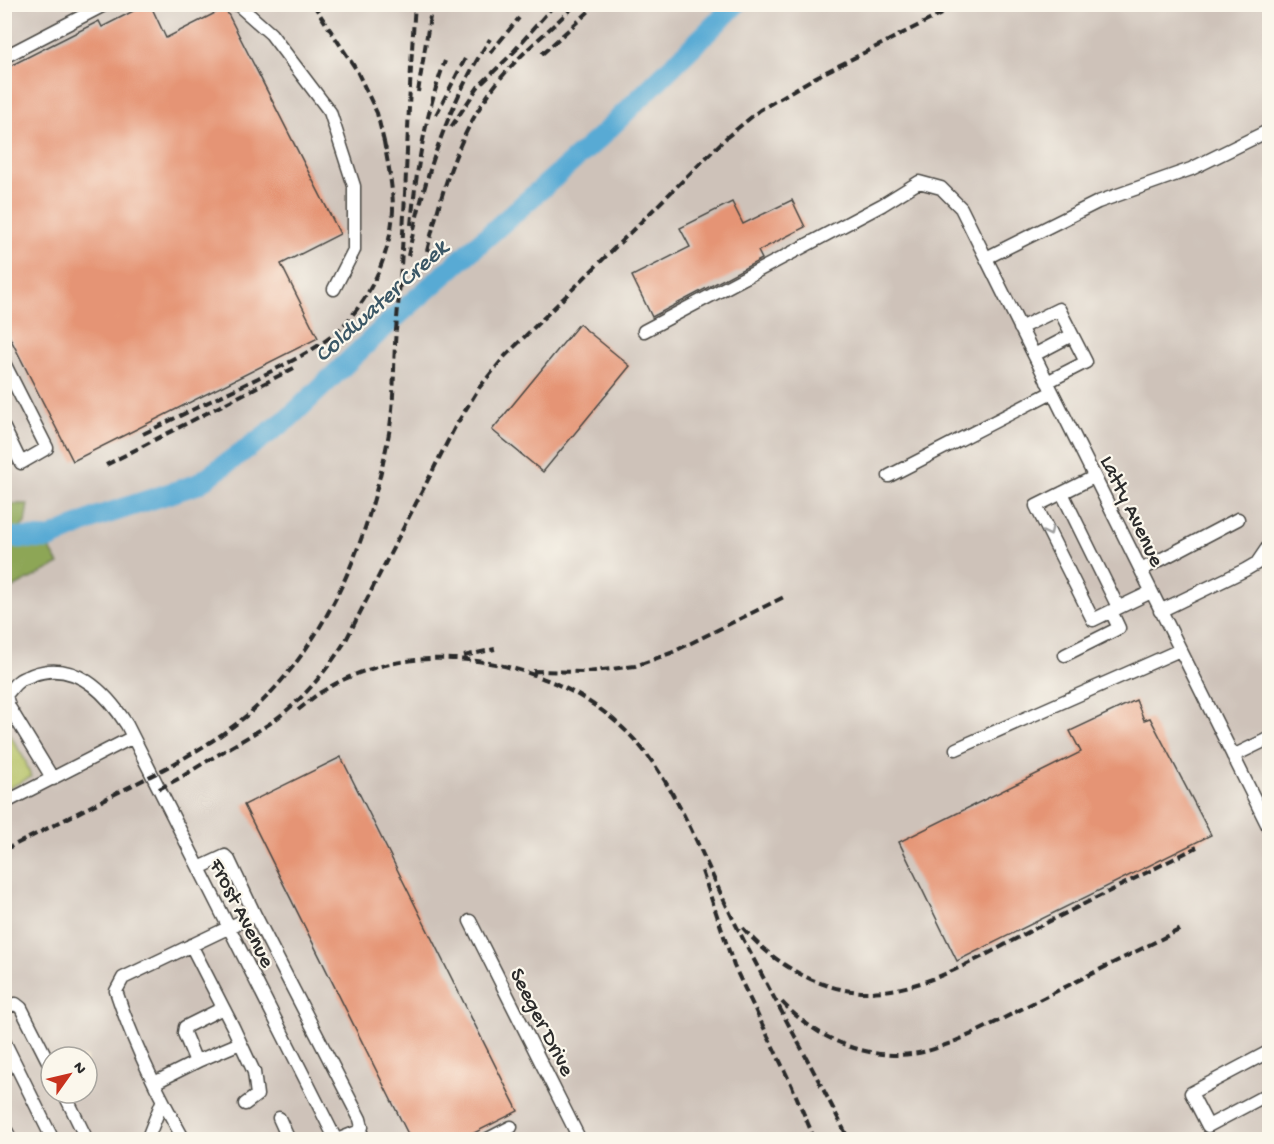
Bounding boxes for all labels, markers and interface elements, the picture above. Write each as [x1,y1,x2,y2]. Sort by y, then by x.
water label: Coldwater Creek [309,233,457,370]
street label: Latty Avenue [1092,452,1169,572]
one-way arrow [1042,526,1054,537]
street label: Frost Avenue [201,854,279,973]
street label: Seeger Drive [502,964,579,1082]
north arrow [39,1045,99,1105]
text: N [68,1059,90,1079]

